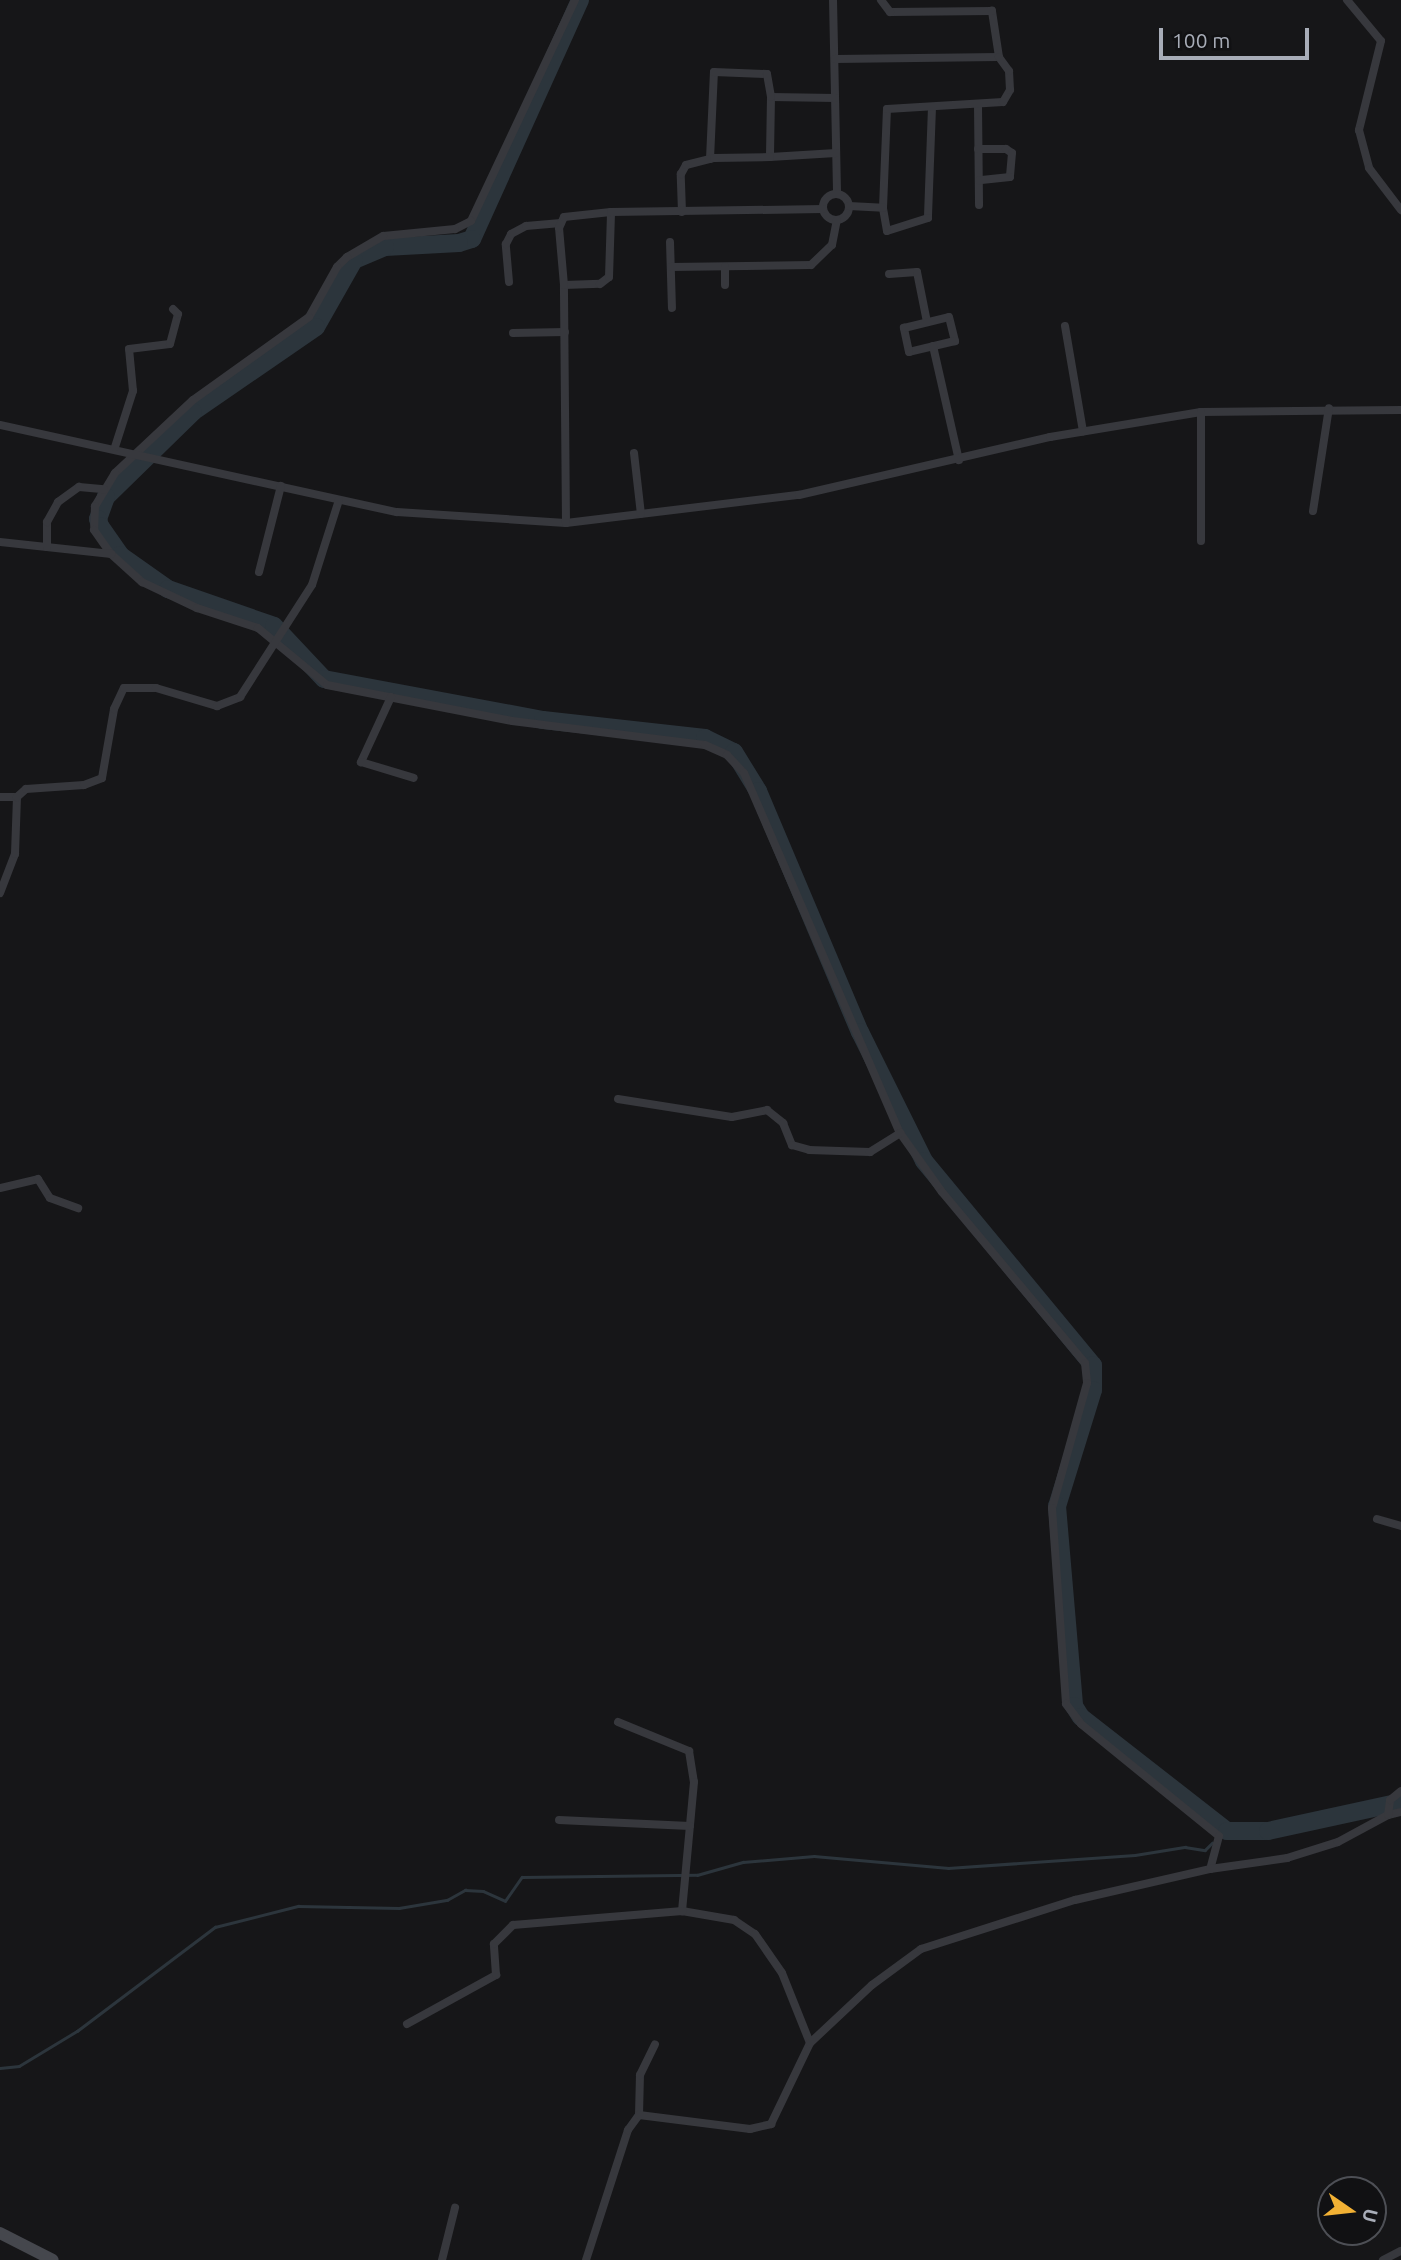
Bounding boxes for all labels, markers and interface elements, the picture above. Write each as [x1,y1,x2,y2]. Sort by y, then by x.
scale bar [1163,14,1314,58]
text: 100 m [1172,28,1230,52]
north arrow [1317,2176,1387,2246]
text: U [1358,2206,1383,2225]

